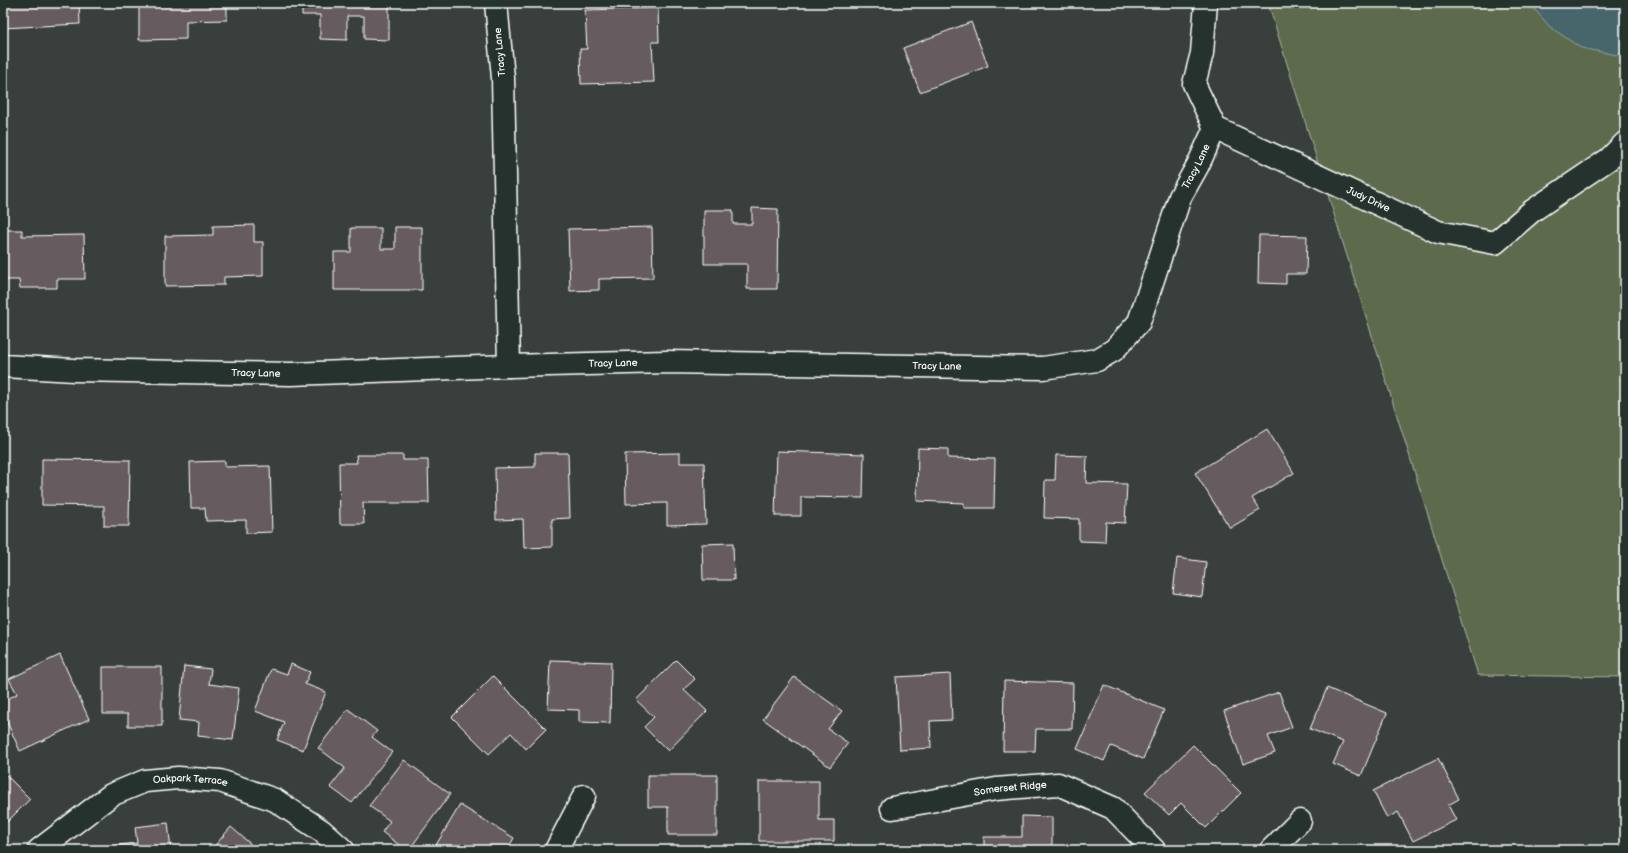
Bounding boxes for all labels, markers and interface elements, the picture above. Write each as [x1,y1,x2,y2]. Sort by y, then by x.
street label: Tracy Lane [492,27,508,77]
street label: Tracy Lane [1180,142,1213,191]
street label: Judy Drive [1345,184,1392,215]
street label: Tracy Lane [588,357,638,370]
street label: Tracy Lane [912,360,962,373]
street label: Tracy Lane [231,367,281,380]
street label: Oakpark Terrace [152,772,230,789]
street label: Somerset Ridge [973,779,1047,799]

